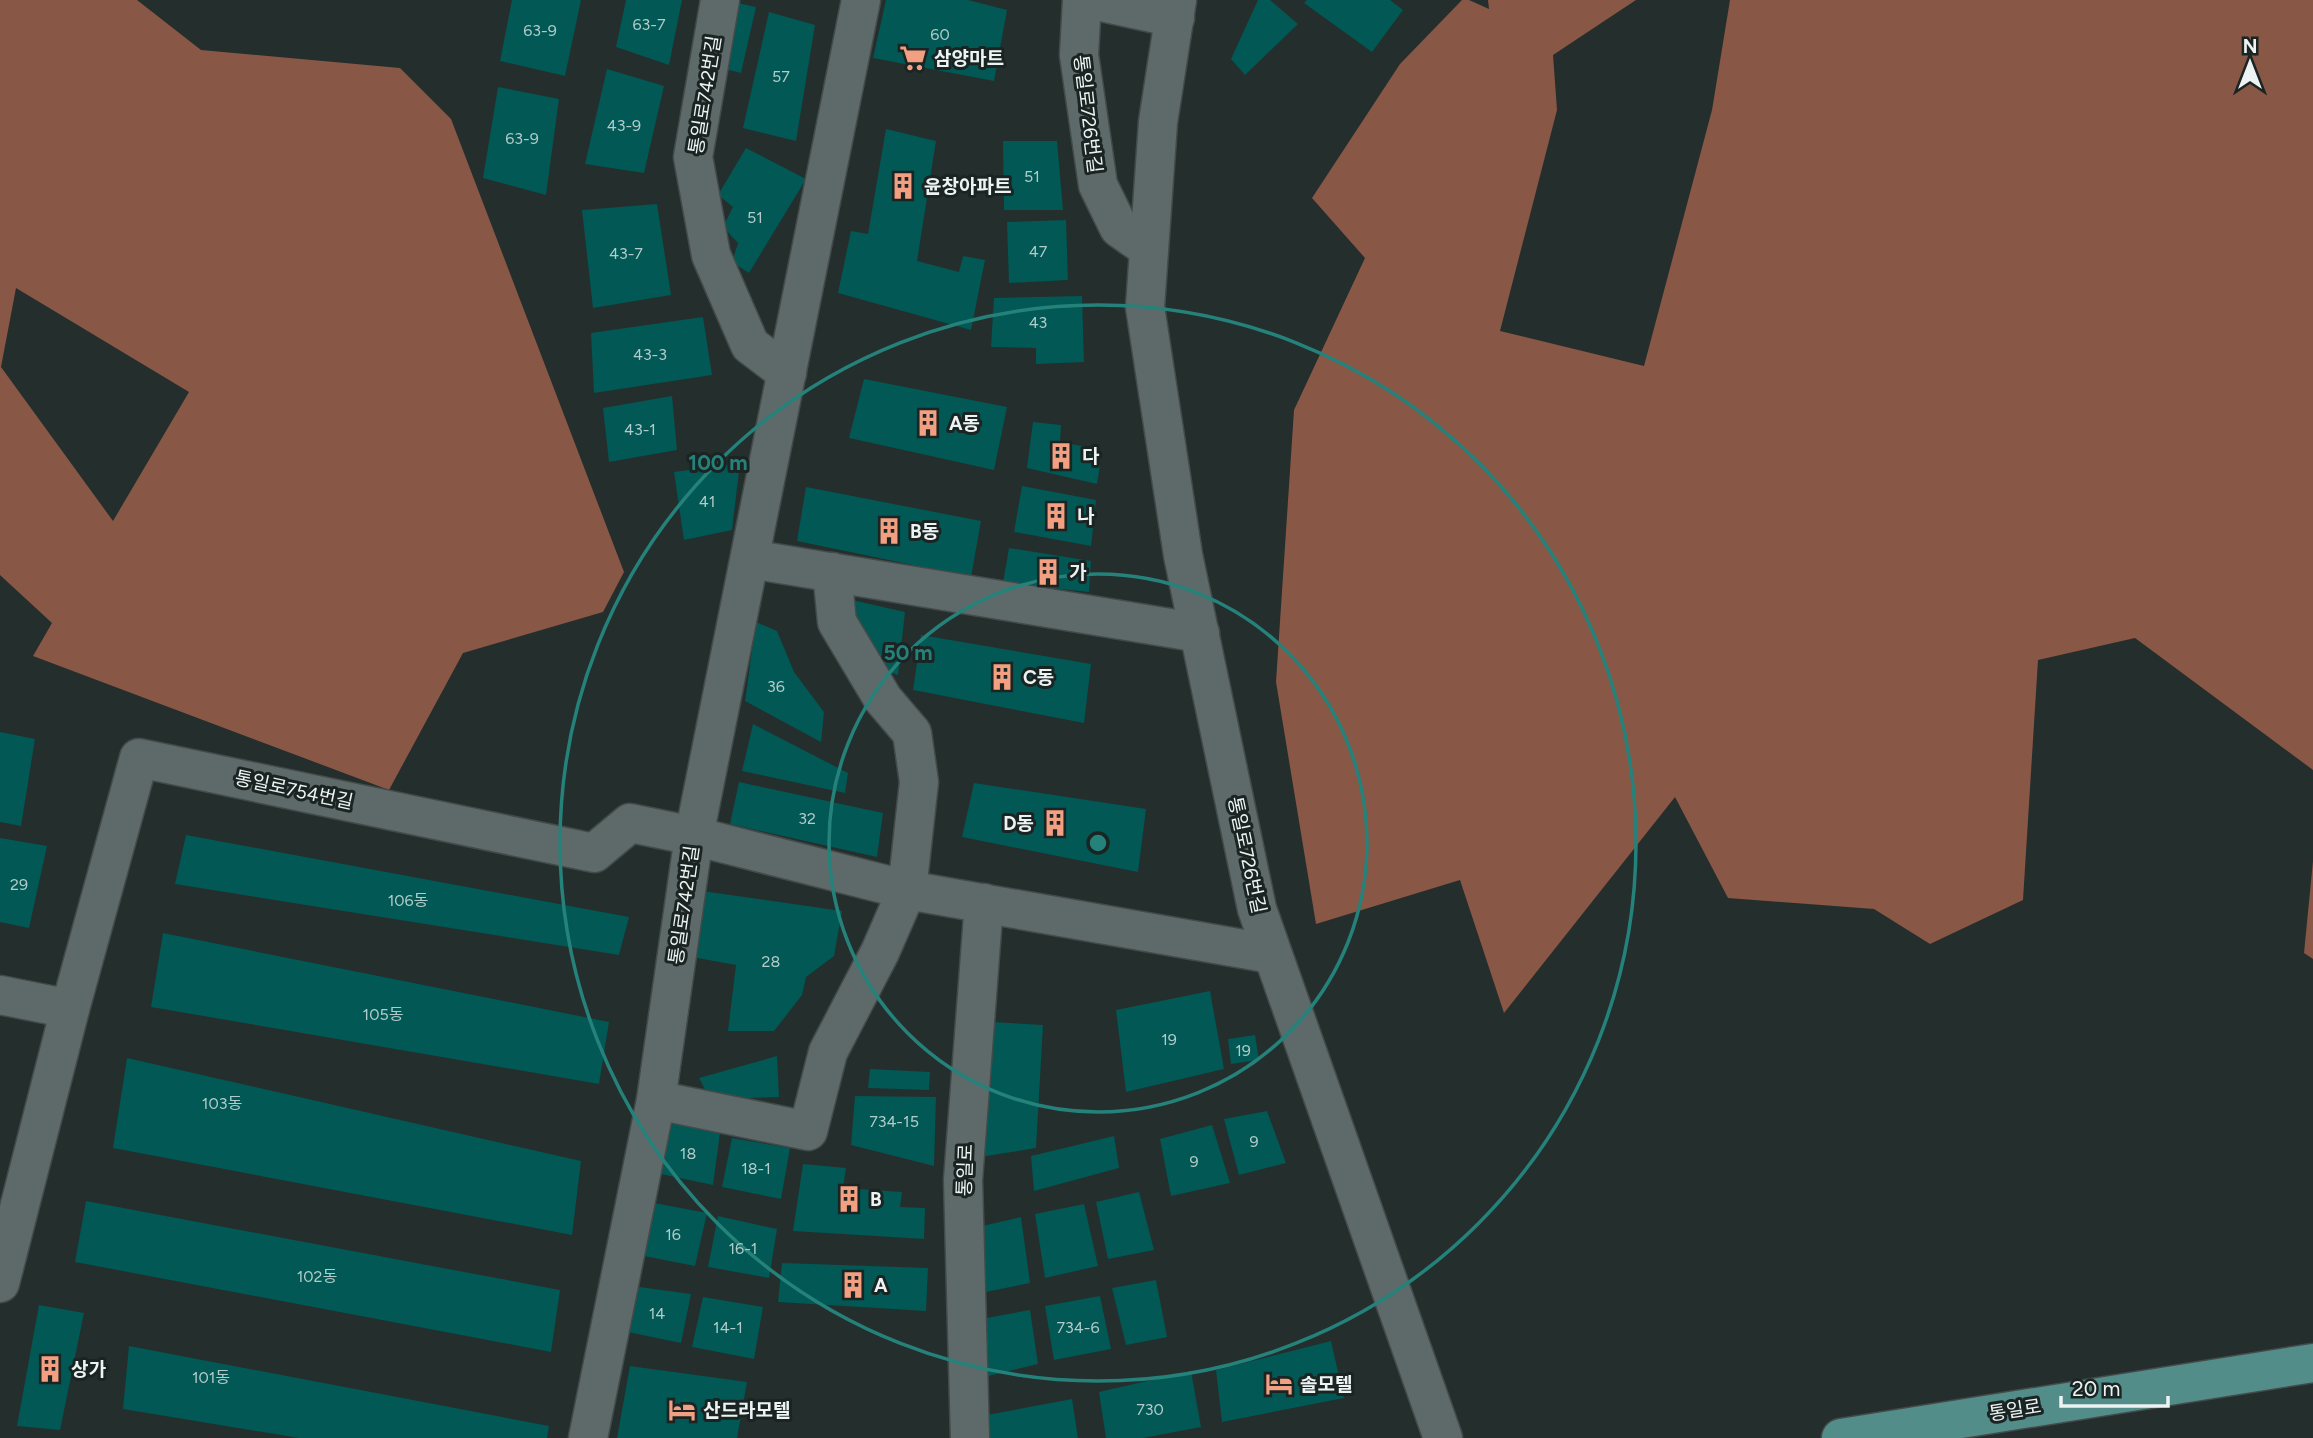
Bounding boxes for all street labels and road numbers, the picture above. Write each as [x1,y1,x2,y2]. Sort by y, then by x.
street label: 통일로742번길 [684,34,726,156]
street label: 통일로726번길 [1069,54,1107,174]
street label: 통일로754번길 [233,766,355,814]
street label: 통일로726번길 [1223,794,1271,916]
street label: 통일로742번길 [664,844,704,966]
street label: 통일로 [953,1143,977,1197]
street label: 통일로 [1987,1395,2043,1425]

